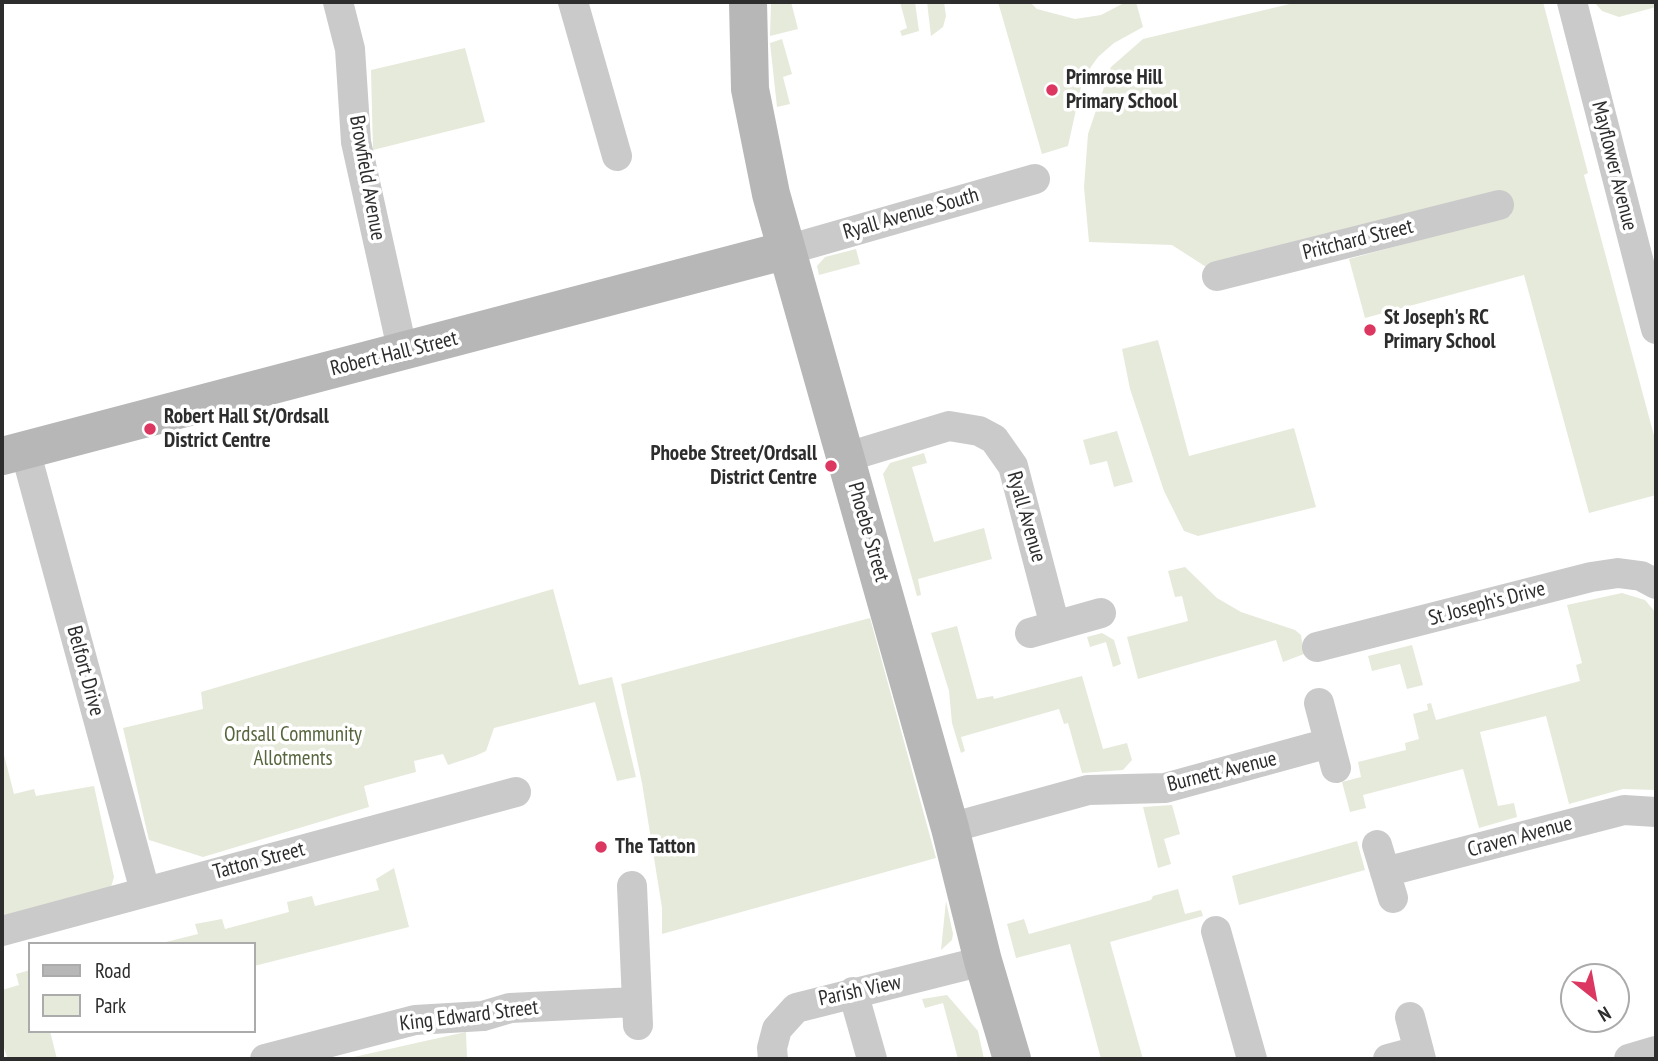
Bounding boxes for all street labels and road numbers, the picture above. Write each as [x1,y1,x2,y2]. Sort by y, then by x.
street label: Mayflower Avenue [1586,99,1642,233]
street label: Browfield Avenue [344,114,390,242]
street label: Ryall Avenue South [840,183,982,245]
street label: Pritchard Street [1300,214,1416,266]
street label: Robert Hall Street [328,326,460,382]
street label: Ryall Avenue [1001,469,1051,565]
street label: Phoebe Street [842,479,894,585]
street label: St Joseph's Drive [1426,576,1548,632]
street label: Belfort Drive [61,623,109,719]
street label: Burnett Avenue [1165,746,1279,798]
street label: Craven Avenue [1465,811,1575,863]
street label: Tatton Street [211,837,307,885]
street label: Parish View [817,970,903,1012]
street label: King Edward Street [398,995,540,1037]

